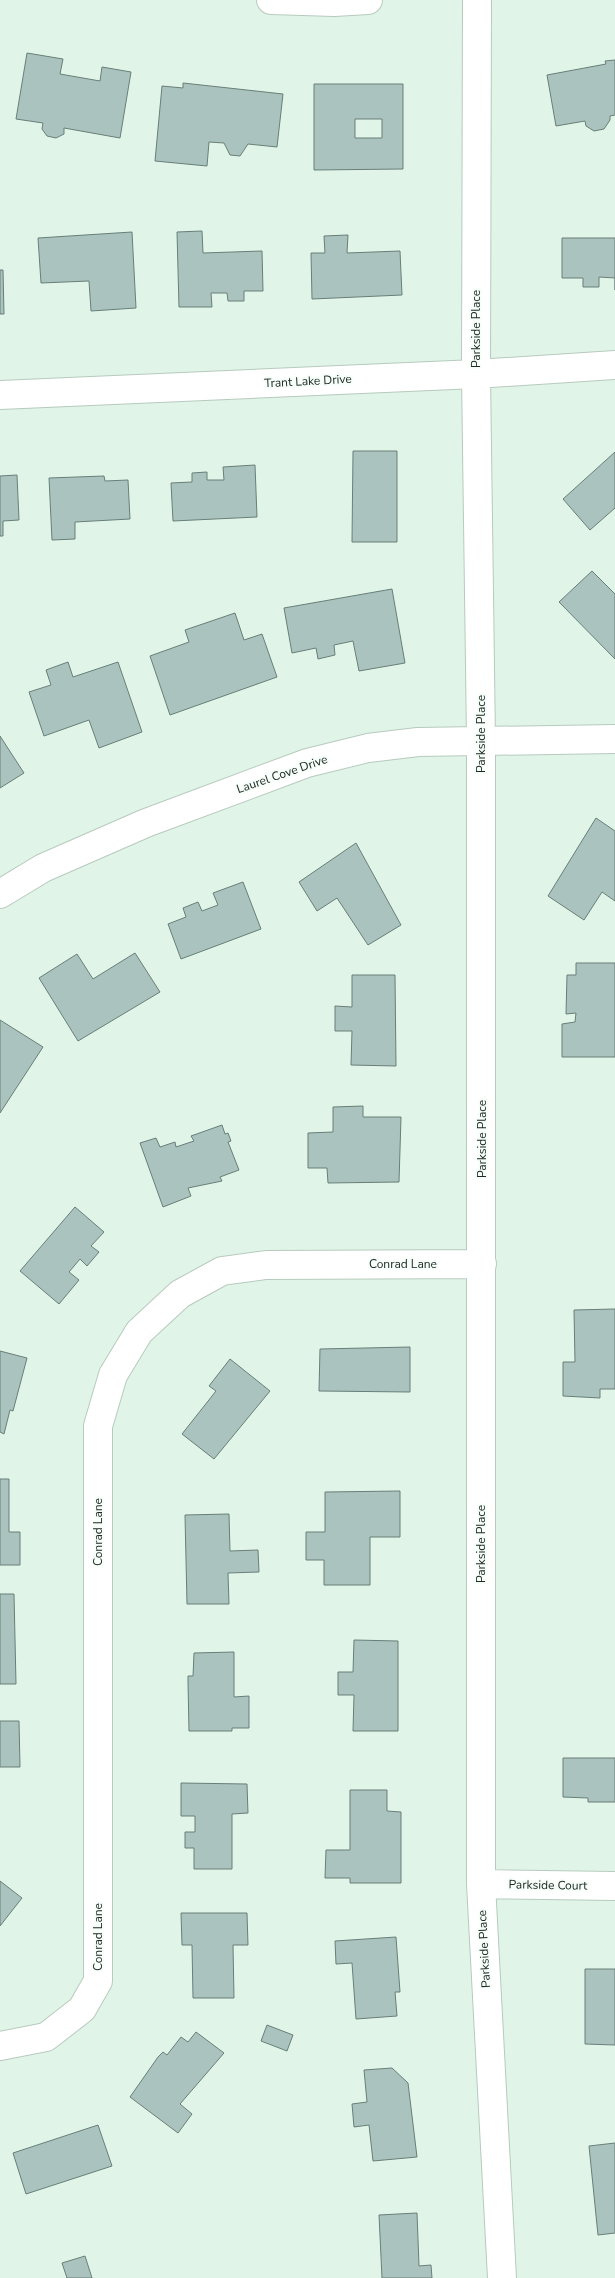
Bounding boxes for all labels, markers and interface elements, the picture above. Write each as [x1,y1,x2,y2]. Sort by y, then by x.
street label: Parkside Place [468,290,484,368]
street label: Trant Lake Drive [264,371,352,391]
street label: Parkside Place [473,695,489,773]
street label: Laurel Cove Drive [234,751,330,797]
street label: Parkside Place [474,1100,490,1178]
street label: Conrad Lane [369,1256,437,1272]
street label: Conrad Lane [90,1498,106,1566]
street label: Parkside Place [473,1505,489,1583]
street label: Parkside Court [508,1876,588,1894]
street label: Conrad Lane [90,1903,106,1971]
street label: Parkside Place [474,1910,494,1988]

